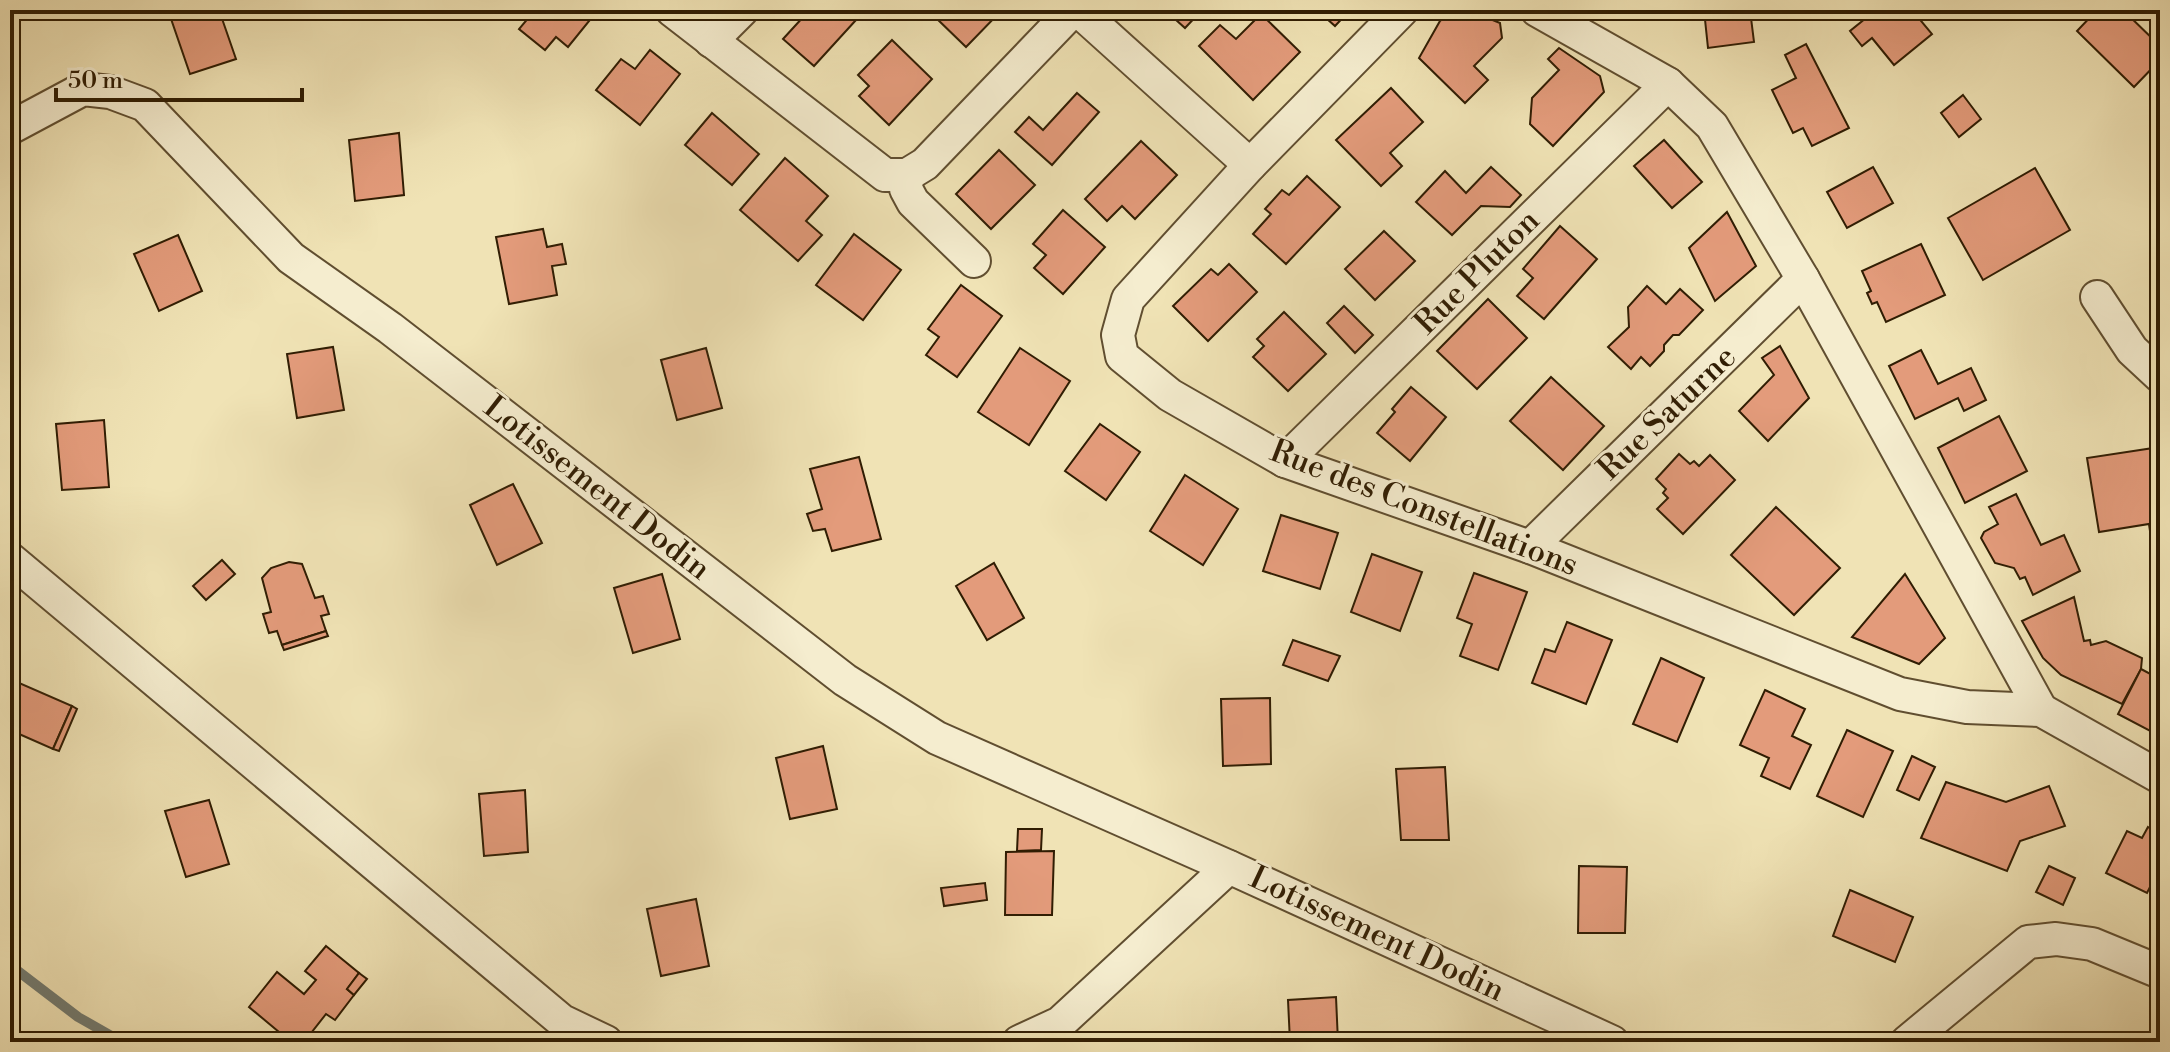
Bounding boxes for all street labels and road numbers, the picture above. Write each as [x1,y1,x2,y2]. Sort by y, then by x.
street label: Rue Pluton [1406,201,1548,343]
street label: Rue Saturne [1590,337,1744,489]
street label: Lotissement Dodin [476,387,718,589]
street label: Rue des Constellations [1264,431,1584,585]
street label: Lotissement Dodin [1243,857,1511,1011]

